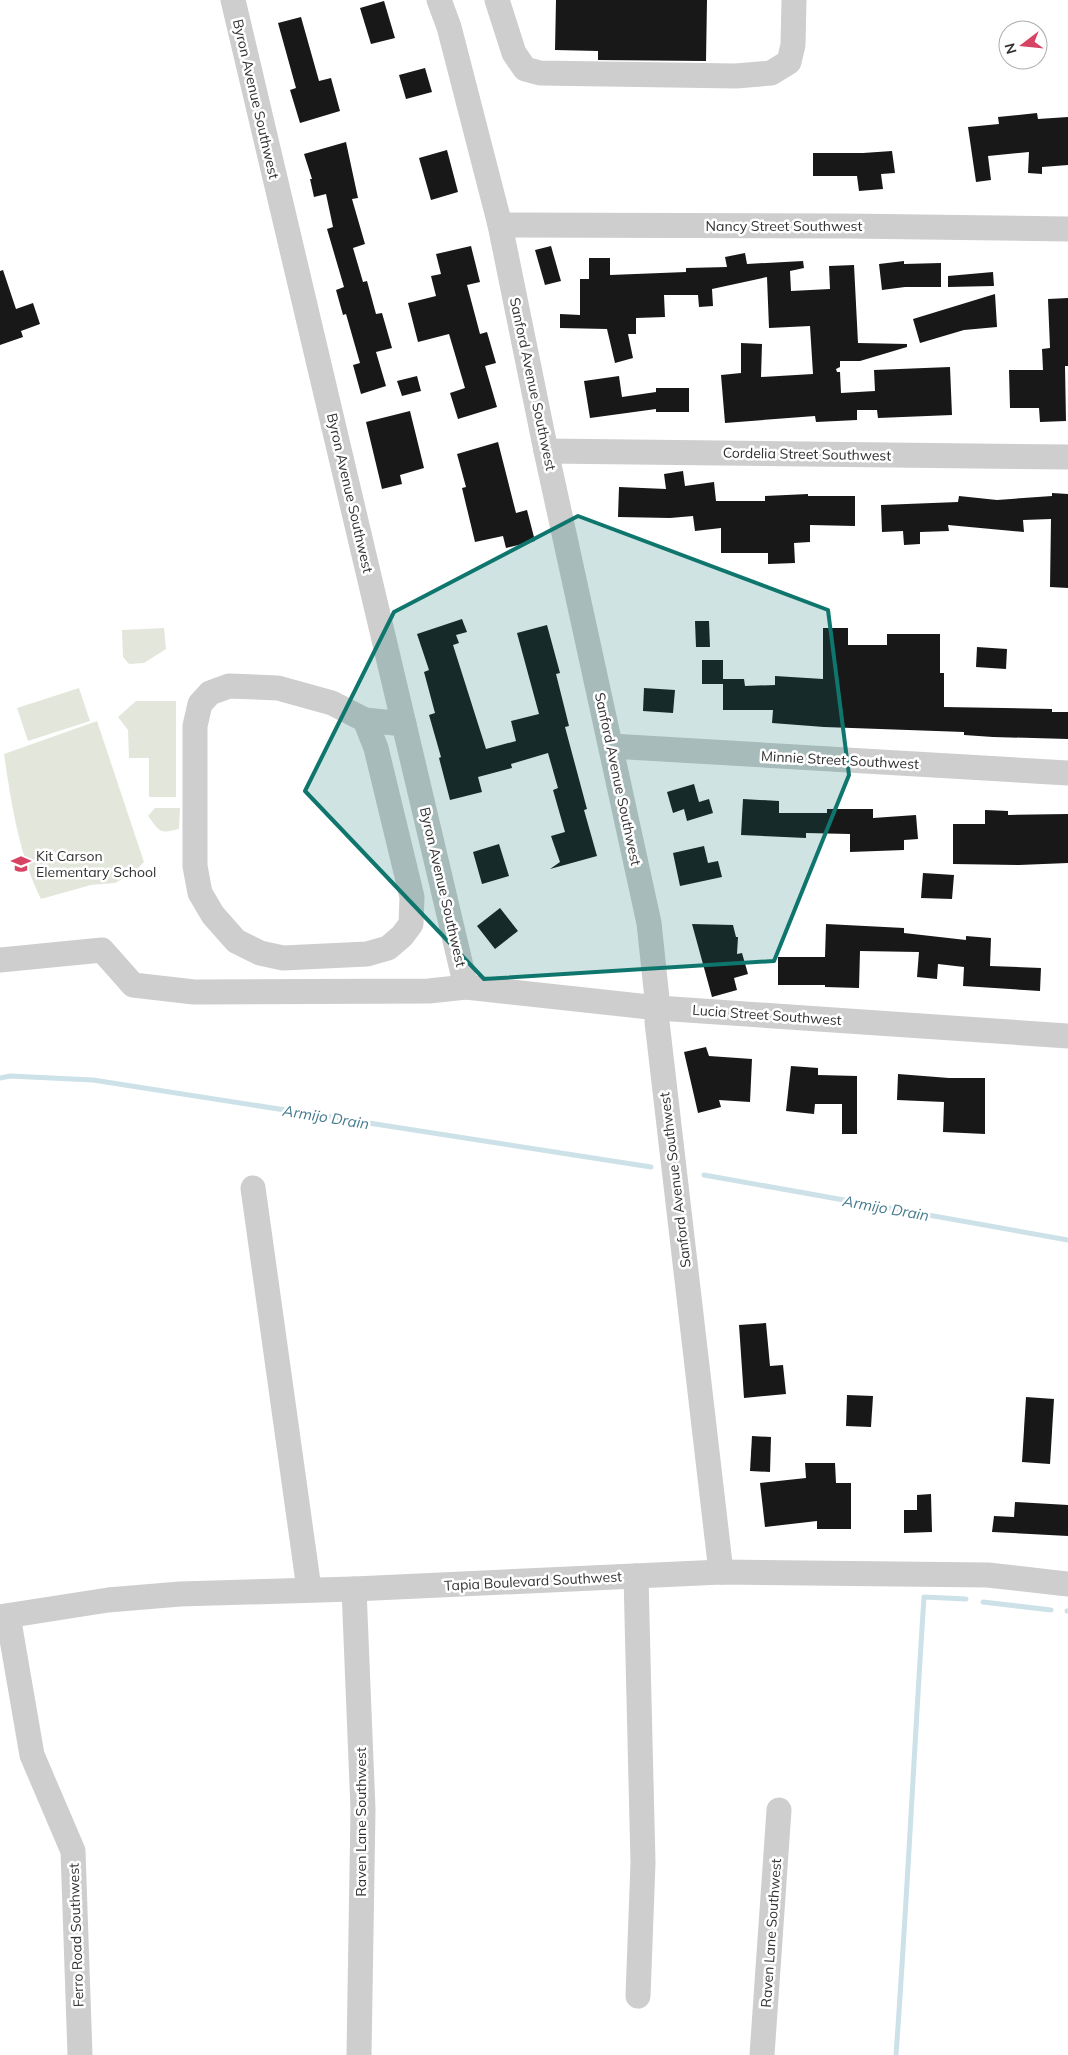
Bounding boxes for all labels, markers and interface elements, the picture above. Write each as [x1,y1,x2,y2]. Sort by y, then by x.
street label: Byron Avenue Southwest [229,17,283,181]
north arrow [998,20,1048,70]
text: N [1000,41,1021,56]
street label: Nancy Street Southwest [706,217,862,235]
street label: Sanford Avenue Southwest [506,296,560,472]
street label: Byron Avenue Southwest [323,411,377,575]
street label: Cordelia Street Southwest [723,444,891,464]
street label: Sanford Avenue Southwest [591,691,645,867]
street label: Minnie Street Southwest [761,747,919,773]
street label: Byron Avenue Southwest [416,805,470,969]
place label: Kit Carson Elementary School [36,847,156,881]
school or university icon: Kit Carson Elementary School [10,853,32,875]
street label: Lucia Street Southwest [692,1001,842,1029]
street label: Sanford Avenue Southwest [655,1091,695,1269]
water label: Armijo Drain [280,1101,371,1133]
water label: Armijo Drain [840,1191,931,1225]
street label: Tapia Boulevard Southwest [444,1567,622,1595]
street label: Raven Lane Southwest [352,1747,370,1897]
street label: Raven Lane Southwest [757,1858,785,2008]
street label: Ferro Road Southwest [64,1863,88,2007]

